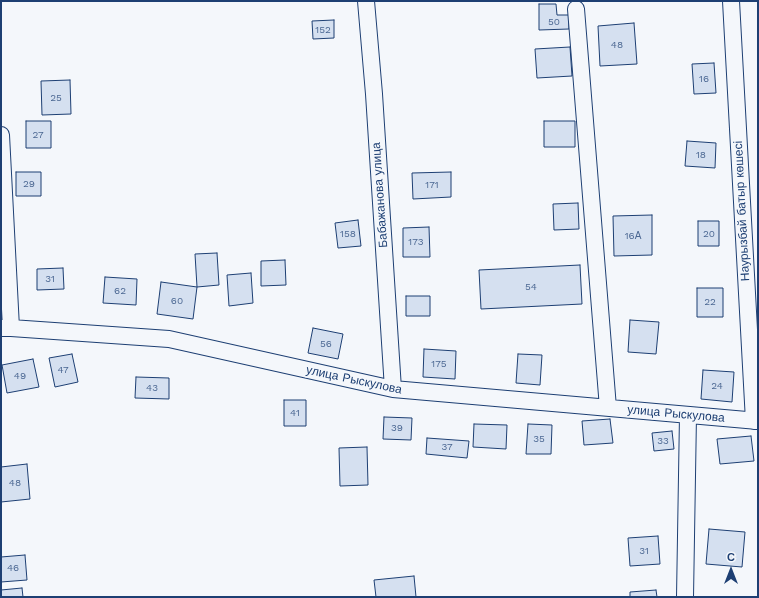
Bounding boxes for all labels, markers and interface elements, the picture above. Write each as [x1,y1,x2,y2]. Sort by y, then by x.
house number: 50 [548,16,560,28]
house number: 152 [315,24,331,36]
house number: 48 [611,39,623,51]
house number: 16 [699,73,709,85]
house number: 25 [50,92,62,104]
house number: 27 [32,129,44,141]
street label: Наурызбай батыр көшесі [731,140,753,282]
street label: Бабажанова улица [369,142,391,248]
house number: 18 [696,149,706,161]
house number: 29 [23,178,35,190]
house number: 171 [425,179,439,191]
house number: 158 [340,228,356,240]
house number: 20 [703,228,715,240]
house number: 16А [625,230,641,242]
house number: 173 [408,236,424,248]
house number: 31 [45,273,55,285]
house number: 54 [525,281,537,293]
house number: 62 [114,285,126,297]
house number: 60 [171,295,183,307]
house number: 22 [704,296,716,308]
house number: 56 [320,338,332,350]
house number: 175 [431,358,447,370]
street label: улица Рыскулова [305,363,403,397]
house number: 47 [57,364,69,376]
house number: 49 [14,370,26,382]
house number: 24 [711,380,723,392]
house number: 43 [146,382,158,394]
street label: улица Рыскулова [627,403,725,425]
house number: 41 [290,407,300,419]
house number: 39 [391,422,403,434]
house number: 35 [533,433,545,445]
house number: 33 [657,435,669,447]
house number: 37 [441,441,453,453]
house number: 48 [9,477,21,489]
house number: 31 [639,545,649,557]
north arrow [711,550,751,590]
text: С [727,551,735,564]
house number: 46 [7,562,19,574]

